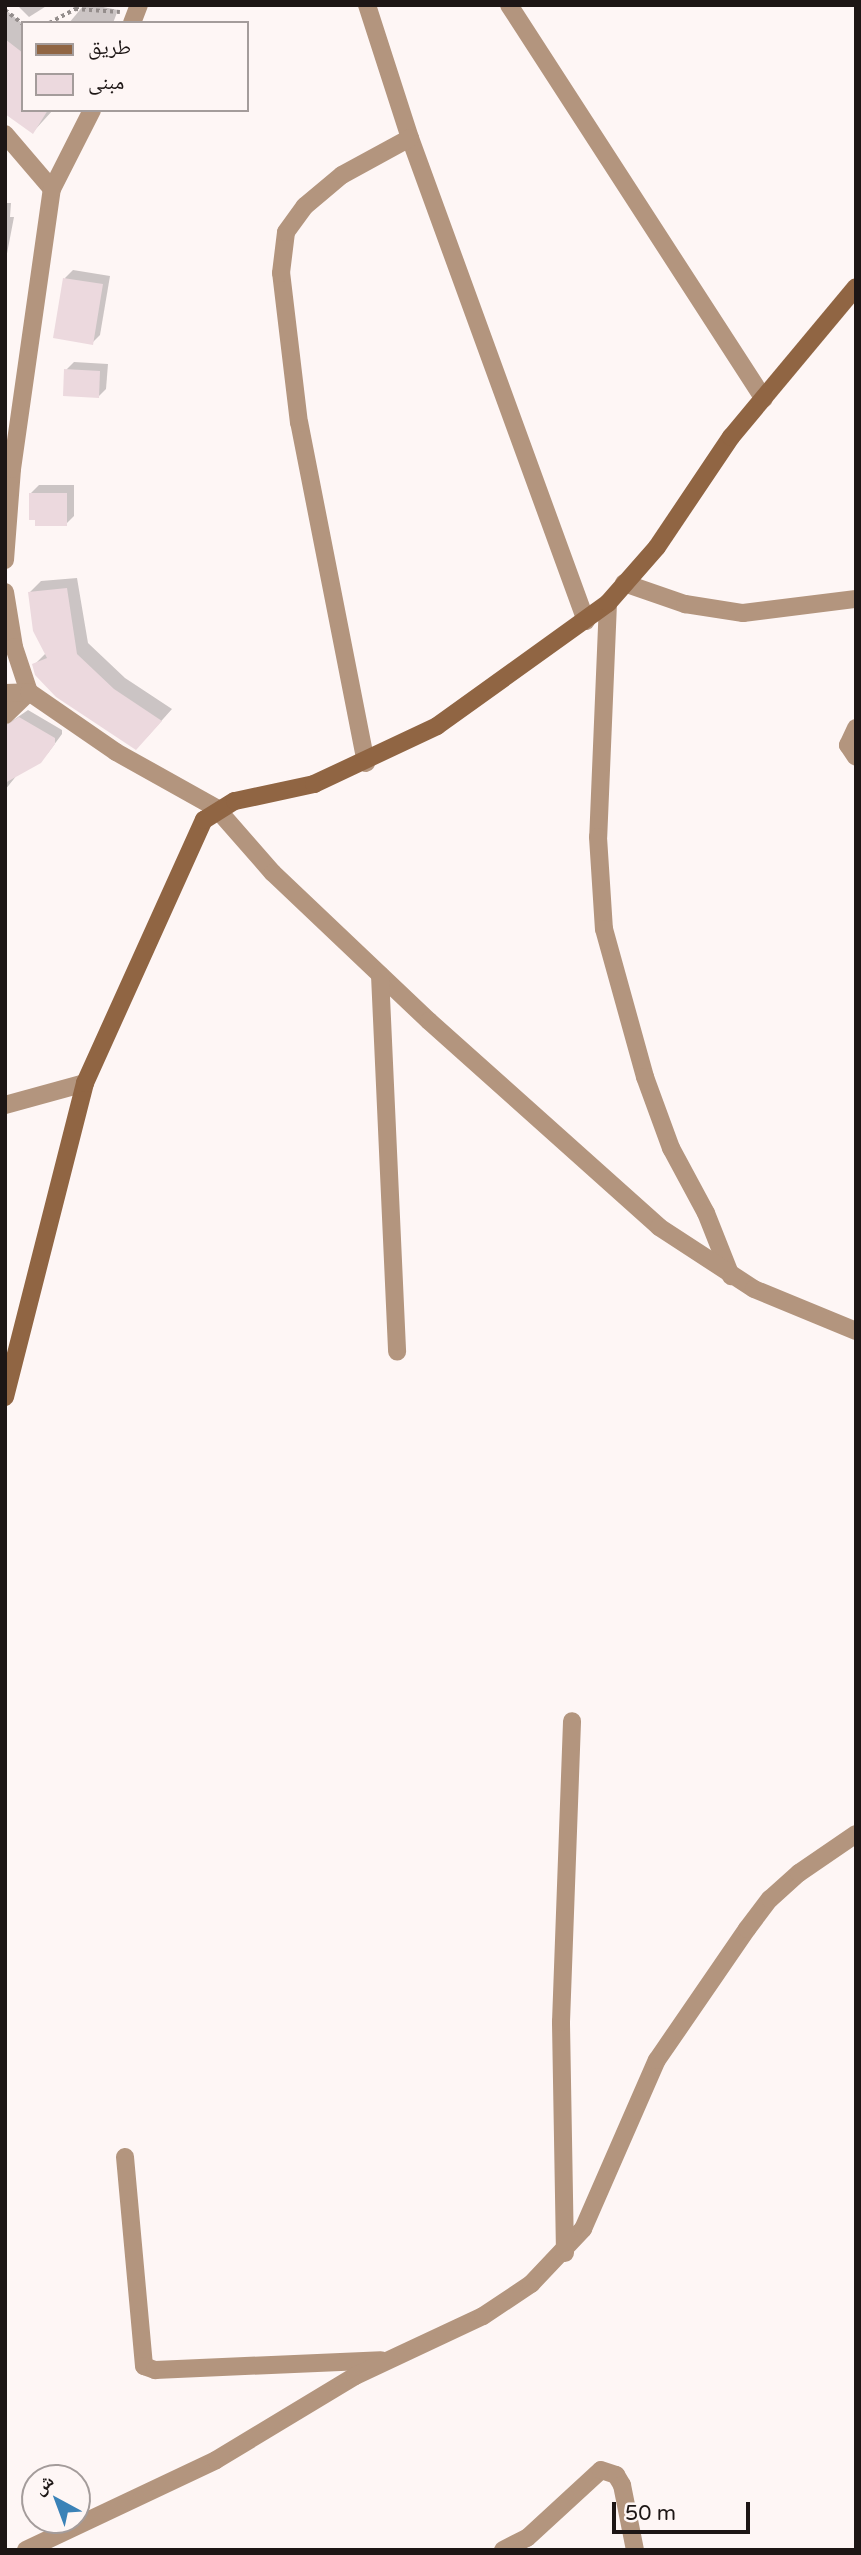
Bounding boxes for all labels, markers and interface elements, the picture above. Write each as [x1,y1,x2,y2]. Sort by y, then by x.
legend [21,21,248,112]
text: طريق [88,35,131,60]
text: مبنى [88,70,124,95]
north arrow [21,2464,91,2534]
text: ش [29,2470,58,2500]
scale bar [616,2488,754,2532]
text: 50 m [625,2501,676,2526]

